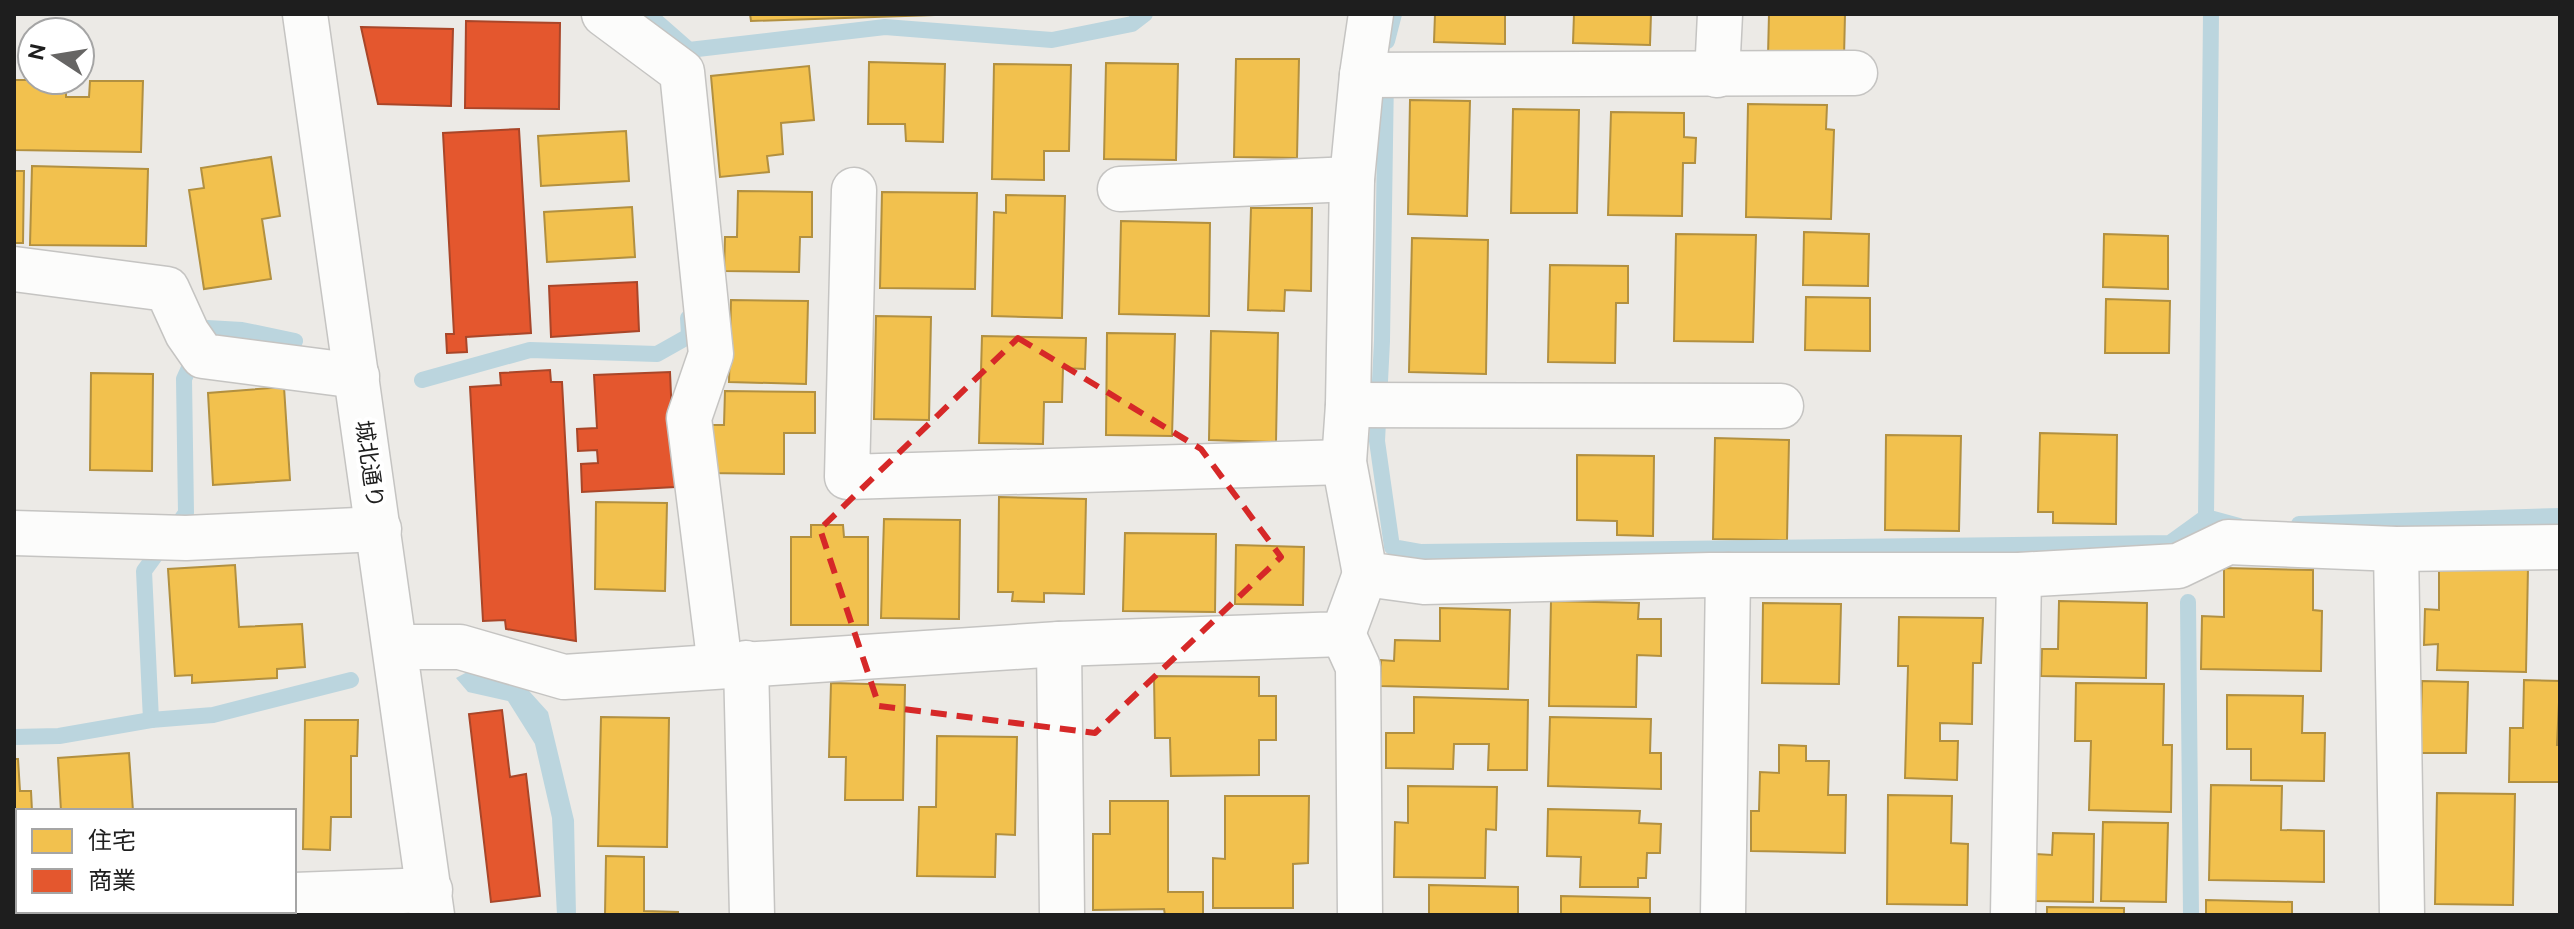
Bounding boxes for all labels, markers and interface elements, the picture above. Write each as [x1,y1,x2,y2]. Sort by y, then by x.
north arrow [16,16,96,96]
text: N [22,41,50,62]
street label: 城北通り [352,419,389,509]
legend [16,809,296,913]
text: 住宅 [88,827,136,854]
text: 商業 [88,867,136,894]

